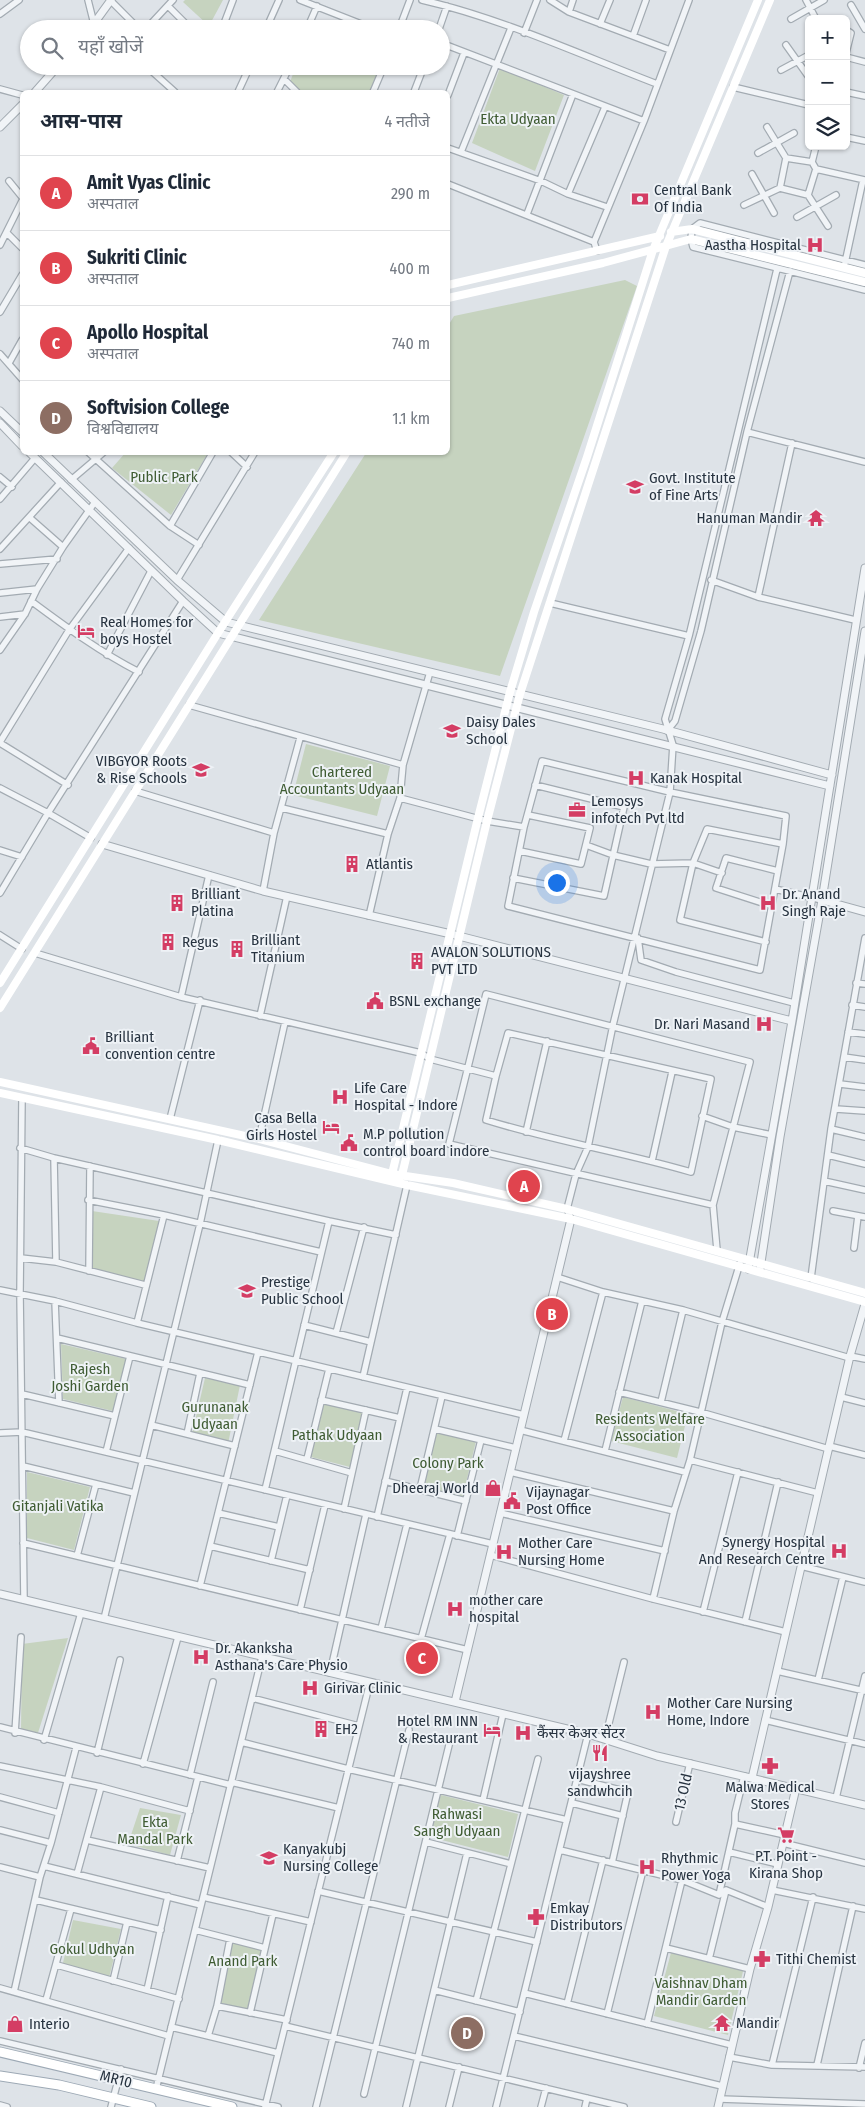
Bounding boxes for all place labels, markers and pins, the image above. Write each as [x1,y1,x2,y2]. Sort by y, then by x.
place label: Central Bank Of India [654,181,731,216]
bank icon: Central Bank Of India [630,189,650,209]
hospital icon: Aastha Hospital [805,235,825,255]
place label: Aastha Hospital [705,236,801,254]
place label: Govt. Institute of Fine Arts [649,469,736,504]
school or university icon: Govt. Institute of Fine Arts [625,477,645,497]
temple icon: Hanuman Mandir [806,508,826,528]
place label: Hanuman Mandir [697,509,803,527]
place label: Real Homes for boys Hostel [100,613,194,648]
hotel icon: Real Homes for boys Hostel [76,621,96,641]
place label: Daisy Dales School [466,713,536,748]
school or university icon: Daisy Dales School [442,721,462,741]
place label: VIBGYOR Roots & Rise Schools [96,752,187,787]
school or university icon: VIBGYOR Roots & Rise Schools [191,760,211,780]
hospital icon: Kanak Hospital [626,768,646,788]
place label: Kanak Hospital [650,769,742,787]
place label: Lemosys infotech Pvt ltd [591,792,685,827]
office icon: Lemosys infotech Pvt ltd [567,800,587,820]
building icon: Atlantis [342,854,362,874]
place label: Atlantis [366,855,413,873]
place label: Brilliant Platina [191,885,240,920]
place label: Dr. Anand Singh Raje [782,885,846,920]
building icon: Brilliant Platina [167,893,187,913]
hospital icon: Dr. Anand Singh Raje [758,893,778,913]
place label: Brilliant Titanium [251,931,305,966]
building icon: Regus [158,932,178,952]
place label: Regus [182,933,219,951]
building icon: Brilliant Titanium [227,939,247,959]
place label: AVALON SOLUTIONS PVT LTD [431,943,551,978]
building icon: AVALON SOLUTIONS PVT LTD [407,951,427,971]
public building icon: BSNL exchange [365,991,385,1011]
place label: BSNL exchange [389,992,481,1010]
hospital icon: Dr. Nari Masand [754,1014,774,1034]
place label: Dr. Nari Masand [654,1015,750,1033]
place label: Brilliant convention centre [105,1028,215,1063]
public building icon: Brilliant convention centre [81,1036,101,1056]
place label: Life Care Hospital - Indore [354,1079,458,1114]
hospital icon: Life Care Hospital - Indore [330,1087,350,1107]
place label: Casa Bella Girls Hostel [246,1109,317,1144]
hotel icon: Casa Bella Girls Hostel [321,1117,341,1137]
place label: M.P pollution control board indore [363,1125,489,1160]
public building icon: M.P pollution control board indore [339,1133,359,1153]
pin: A [508,1167,540,1205]
place label: Prestige Public School [261,1273,344,1308]
school or university icon: Prestige Public School [237,1281,257,1301]
pin: B [536,1295,568,1333]
shop icon: Dheeraj World [483,1478,503,1498]
place label: Dheeraj World [392,1479,479,1497]
place label: Vijaynagar Post Office [526,1483,592,1518]
public building icon: Vijaynagar Post Office [502,1491,522,1511]
place label: Synergy Hospital And Research Centre [699,1533,825,1568]
place label: Mother Care Nursing Home [518,1534,605,1569]
hospital icon: Synergy Hospital And Research Centre [829,1541,849,1561]
hospital icon: Mother Care Nursing Home [494,1542,514,1562]
place label: mother care hospital [469,1591,543,1626]
hospital icon: mother care hospital [445,1599,465,1619]
place label: Dr. Akanksha Asthana's Care Physio [215,1639,348,1674]
pin: C [406,1639,438,1677]
hospital icon: Dr. Akanksha Asthana's Care Physio [191,1647,211,1667]
hospital icon: Girivar Clinic [300,1678,320,1698]
place label: Girivar Clinic [324,1679,402,1697]
place label: Mother Care Nursing Home, Indore [667,1694,792,1729]
hospital icon: Mother Care Nursing Home, Indore [643,1702,663,1722]
place label: Hotel RM INN & Restaurant [397,1712,478,1747]
building icon: EH2 [311,1719,331,1739]
place label: EH2 [335,1720,358,1738]
hotel icon: Hotel RM INN & Restaurant [482,1720,502,1740]
hospital icon: कैंसर केअर सेंटर [513,1723,533,1743]
place label: कैंसर केअर सेंटर [537,1724,626,1742]
restaurant icon: vijayshree sandwhcih [590,1743,610,1763]
pharmacy icon: Malwa Medical Stores [760,1756,780,1776]
place label: vijayshree sandwhcih [567,1765,633,1800]
place label: Malwa Medical Stores [725,1778,815,1813]
supermarket icon: P.T. Point - Kirana Shop [776,1825,796,1845]
place label: Kanyakubj Nursing College [283,1840,378,1875]
place label: P.T. Point - Kirana Shop [749,1847,823,1882]
school or university icon: Kanyakubj Nursing College [259,1848,279,1868]
place label: Rhythmic Power Yoga [661,1849,731,1884]
hospital icon: Rhythmic Power Yoga [637,1857,657,1877]
place label: Emkay Distributors [550,1899,623,1934]
pharmacy icon: Emkay Distributors [526,1907,546,1927]
pharmacy icon: Tithi Chemist [752,1949,772,1969]
place label: Tithi Chemist [776,1950,856,1968]
temple icon: Mandir [712,2013,732,2033]
shop icon: Interio [5,2014,25,2034]
pin: D [451,2014,483,2052]
place label: Mandir [736,2014,780,2032]
place label: Interio [29,2015,70,2033]

